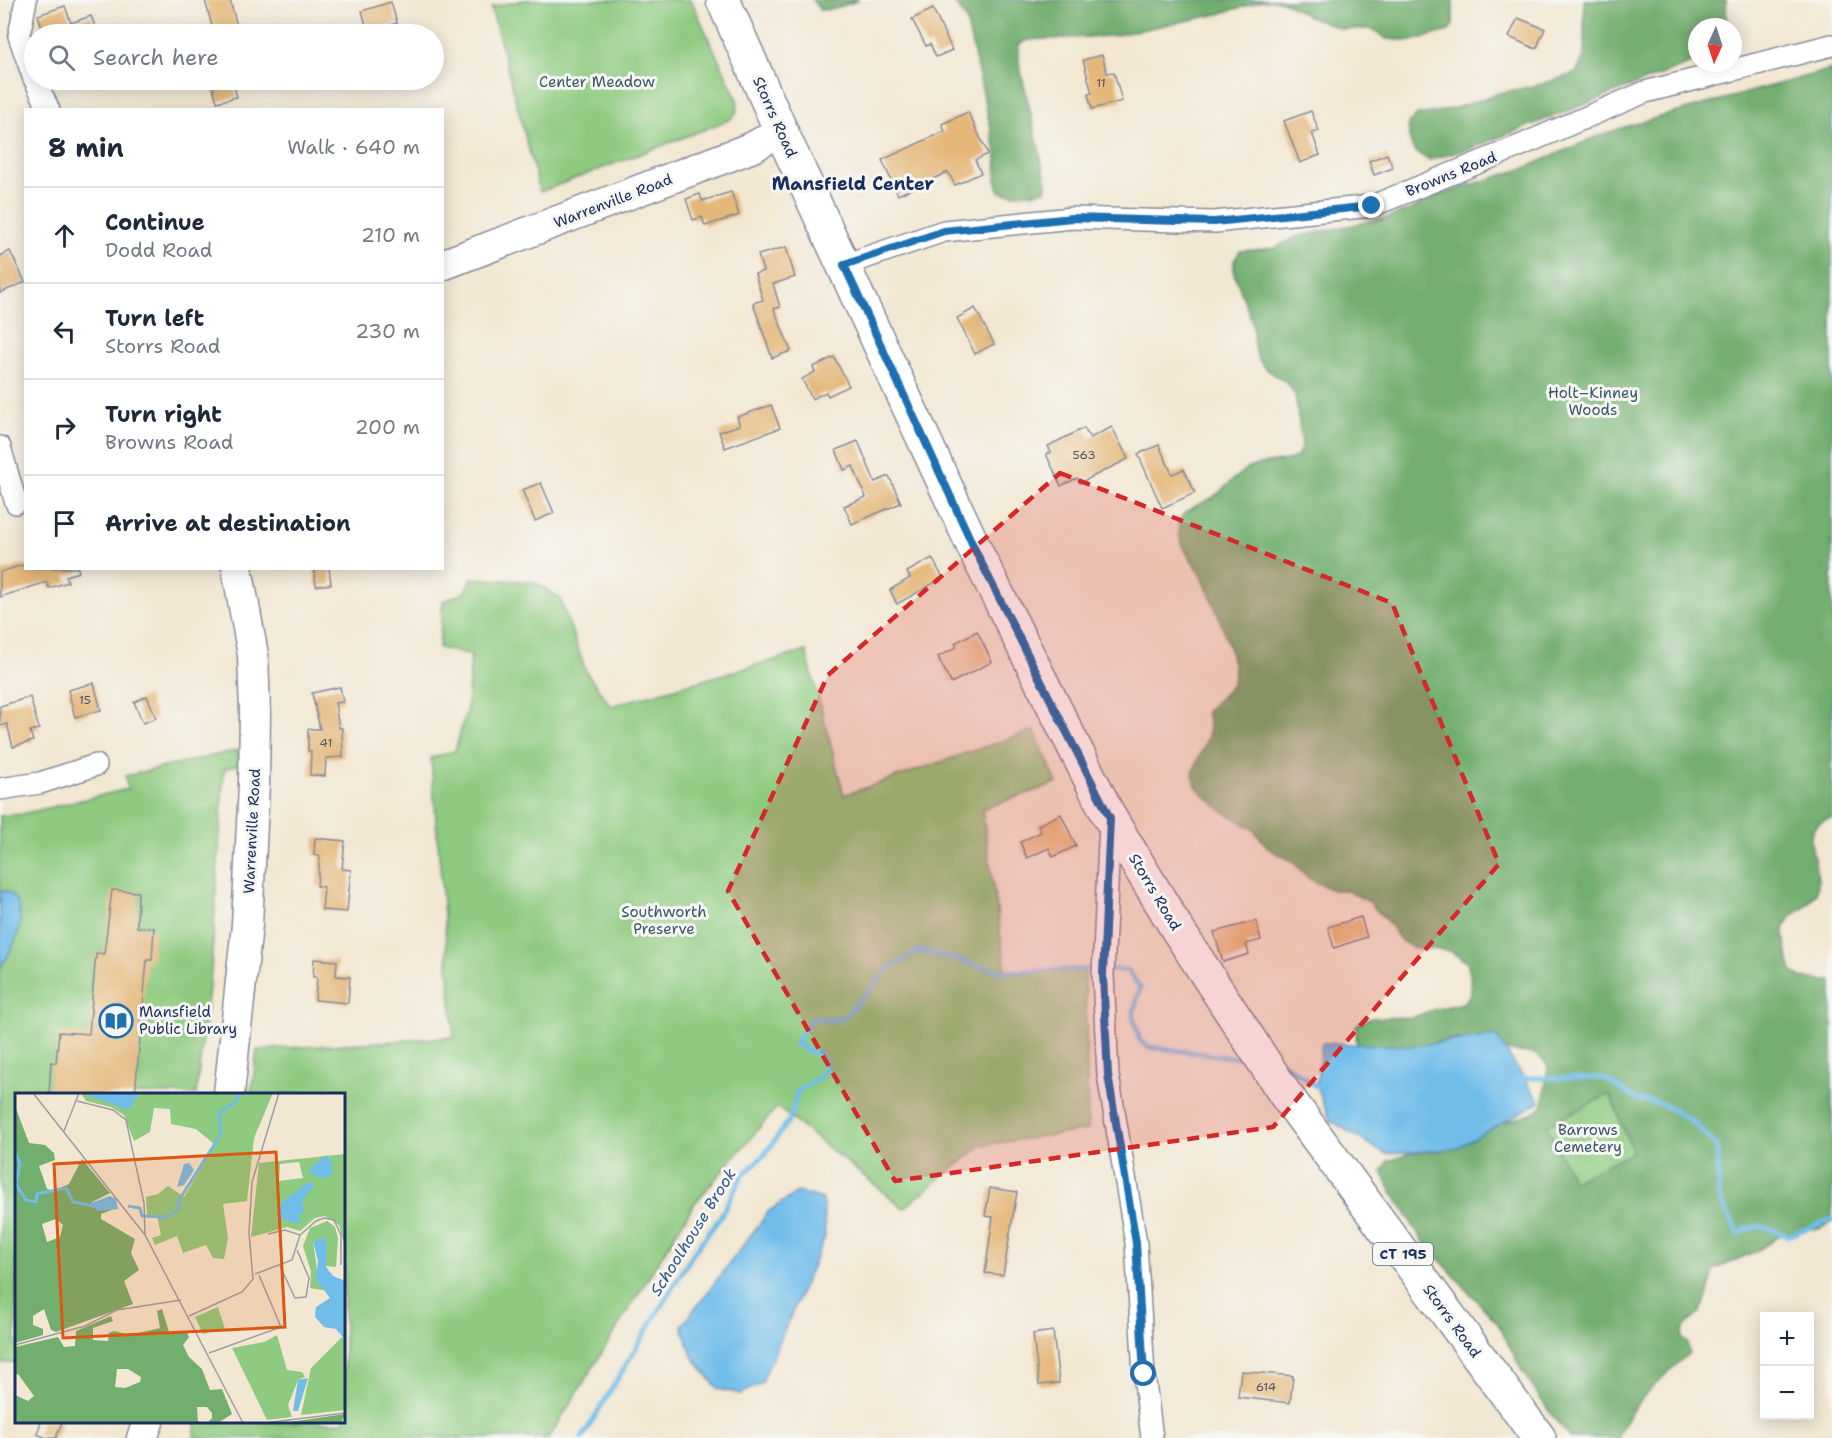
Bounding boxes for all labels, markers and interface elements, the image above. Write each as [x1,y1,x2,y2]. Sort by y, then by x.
north arrow [1688,18,1742,72]
search box [24,24,444,90]
icon: search [45,41,78,74]
text: Search here [93,43,219,72]
park label: Center Meadow [539,72,655,92]
street label: Storrs Road [748,73,802,161]
house number: 11 [1096,75,1106,91]
text: 8 min [48,130,124,165]
text: Walk · 640 m [287,134,420,160]
street label: Browns Road [1403,147,1500,201]
street label: Warrenville Road [551,169,676,233]
district label: Mansfield Center [772,172,935,196]
route end [1358,192,1384,218]
text: Continue [105,208,205,237]
icon: ahead [48,219,81,252]
text: 210 m [361,222,420,248]
text: Dodd Road [105,237,212,263]
text: Turn left [105,304,204,333]
icon: left [48,315,81,348]
text: 230 m [355,318,420,344]
text: Storrs Road [105,333,220,359]
park label: Holt–Kinney Woods [1548,383,1638,420]
text: Turn right [105,400,222,429]
icon: right [48,411,81,444]
text: 200 m [355,414,420,440]
text: Browns Road [105,429,233,455]
house number: 563 [1072,447,1096,463]
icon: arrive [48,507,81,540]
text: Arrive at destination [105,509,351,538]
house number: 15 [79,692,91,708]
house number: 41 [320,735,332,751]
street label: Warrenville Road [239,767,265,894]
street label: Storrs Road [1124,850,1186,935]
park label: Southworth Preserve [621,902,707,939]
place label: Mansfield Public Library [139,1002,237,1039]
library icon: Mansfield Public Library [98,1003,134,1039]
inset map [15,1093,345,1423]
park label: Barrows Cemetery [1554,1120,1622,1157]
water label: Schoolhouse Brook [645,1164,741,1300]
road number: CT 195 [1373,1243,1433,1265]
street label: Storrs Road [1418,1280,1486,1362]
map controls [1760,1312,1814,1420]
button: + [1760,1312,1814,1366]
route start [1130,1360,1156,1386]
button: − [1760,1366,1814,1420]
house number: 614 [1256,1379,1276,1395]

